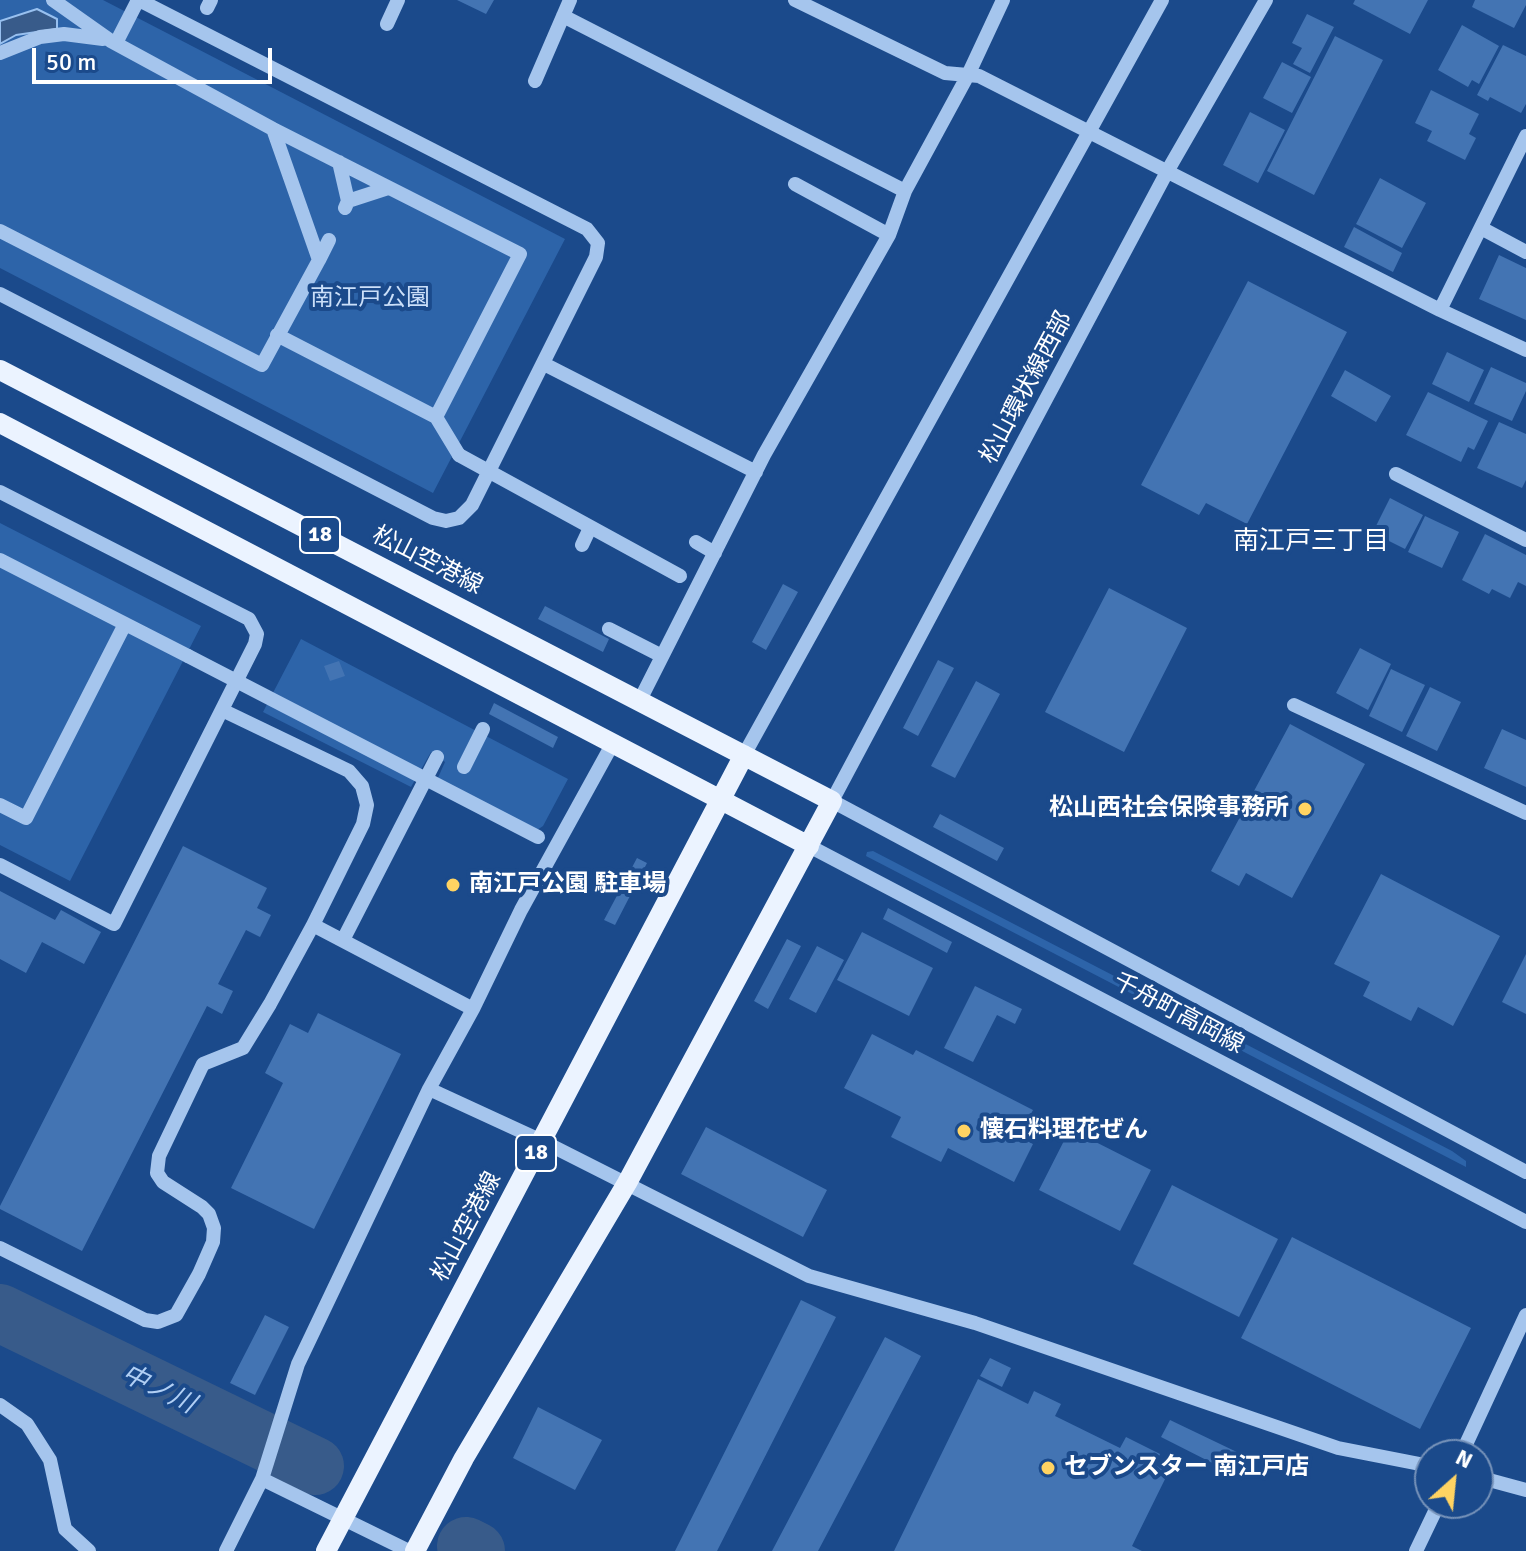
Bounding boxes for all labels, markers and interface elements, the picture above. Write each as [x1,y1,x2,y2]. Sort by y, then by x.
scale bar [36,32,276,82]
text: 50 m [46,47,96,77]
park label: 南江戸公園 [310,285,430,313]
street label: 松山環状線西部 [975,307,1079,469]
road number: 18 [300,517,340,553]
street label: 松山空港線 [367,521,487,601]
district label: 南江戸三丁目 [1233,526,1389,558]
place label: 松山西社会保険事務所 [1049,795,1289,823]
marker: 松山西社会保険事務所 [1296,800,1314,818]
place label: 南江戸公園 駐車場 [469,871,666,899]
marker: 南江戸公園 駐車場 [444,876,462,894]
street label: 千舟町高岡線 [1108,967,1248,1061]
place label: 懐石料理花ぜん [980,1117,1148,1145]
marker: 懐石料理花ぜん [955,1122,973,1140]
road number: 18 [516,1135,556,1171]
street label: 松山空港線 [426,1167,508,1287]
water label: 中ノ川 [116,1359,200,1421]
north arrow [1414,1439,1494,1519]
text: N [1451,1443,1477,1474]
place label: セブンスター 南江戸店 [1064,1454,1309,1482]
marker: セブンスター 南江戸店 [1039,1459,1057,1477]

